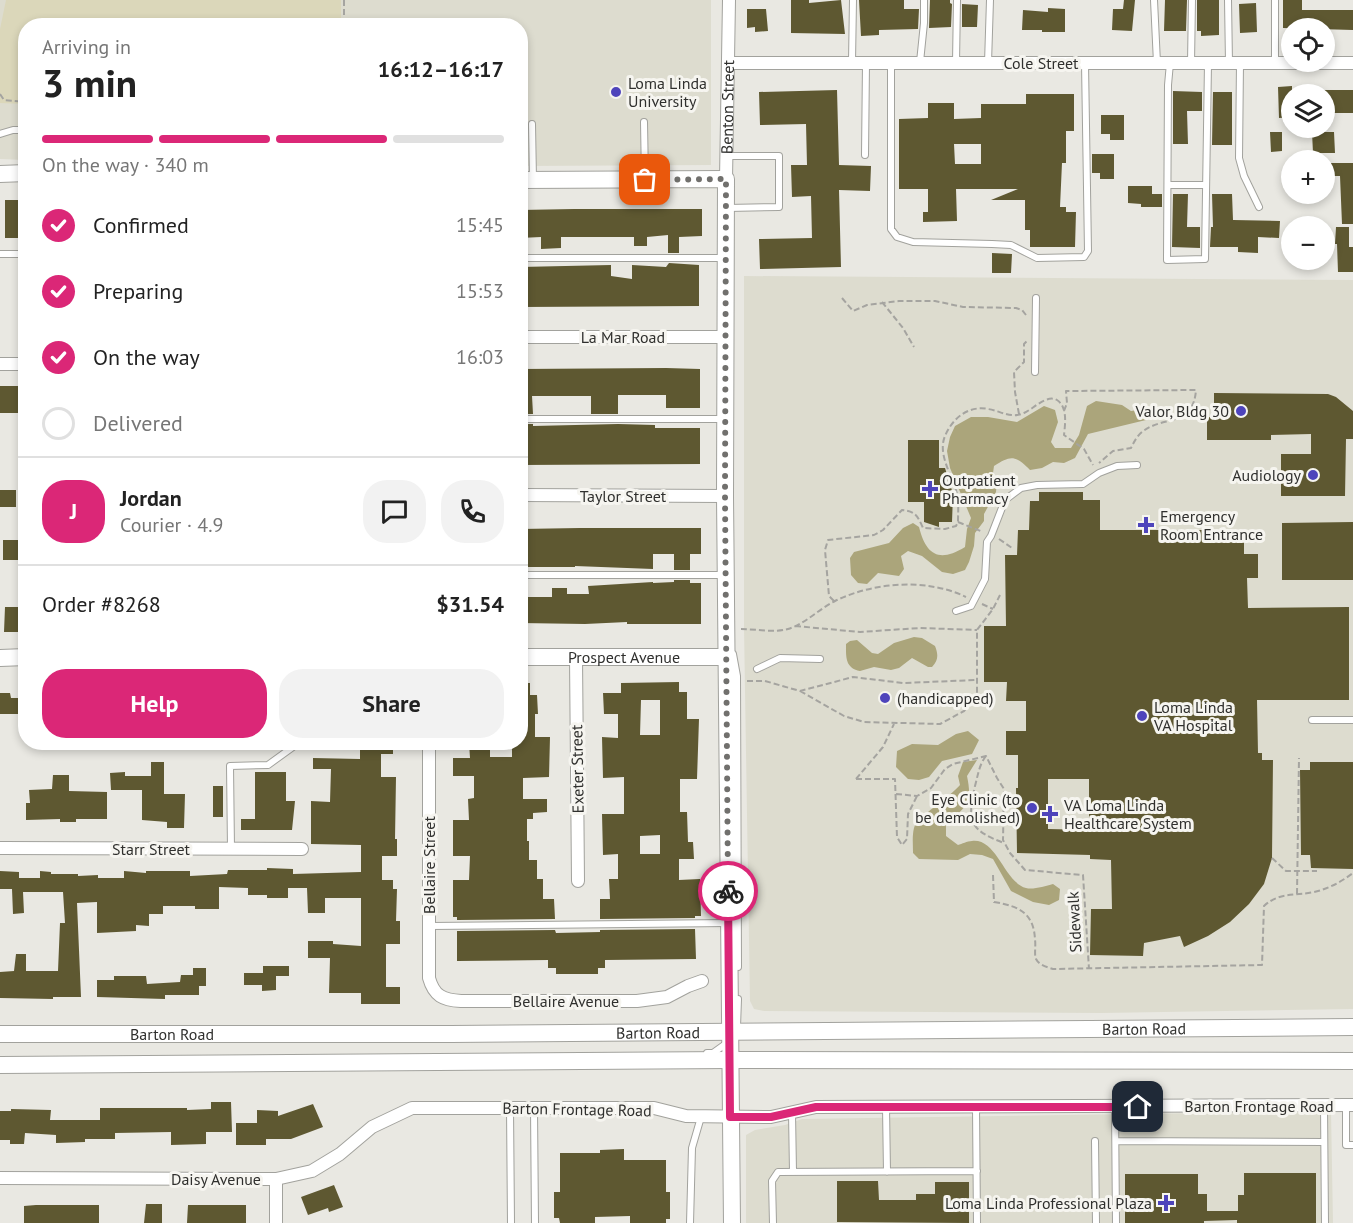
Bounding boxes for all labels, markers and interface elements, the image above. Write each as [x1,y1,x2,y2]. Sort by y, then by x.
map controls [1281,18,1335,270]
button: locate [1281,18,1335,72]
text: Arriving in [42,34,131,60]
street label: Cole Street [1003,53,1079,73]
text: 16:12–16:17 [378,55,504,83]
text: 3 min [42,57,137,108]
street label: Benton Street [716,59,738,154]
place label: Loma Linda University [628,73,707,111]
button: layers [1281,84,1335,138]
marker: Loma Linda University [609,85,623,99]
button: + [1281,150,1335,204]
text: On the way · 340 m [42,152,209,178]
pin [619,154,670,205]
icon: bag [628,163,661,196]
icon: check [42,209,75,242]
text: Confirmed [93,211,189,239]
text: 15:45 [456,212,504,238]
button: − [1281,216,1335,270]
icon: check [42,275,75,308]
text: Preparing [93,277,183,305]
text: 15:53 [456,278,504,304]
street label: La Mar Road [581,327,665,347]
icon: check [42,341,75,374]
text: On the way [93,343,200,371]
text: 16:03 [456,344,504,370]
place label: Valor, Bldg 30 [1134,401,1229,421]
marker: Valor, Bldg 30 [1234,404,1248,418]
text: Delivered [93,409,183,437]
place label: Audiology [1232,465,1302,485]
marker: Audiology [1306,468,1320,482]
place label: Outpatient Pharmacy [942,470,1016,508]
button: chat [363,480,426,543]
button: phone [441,480,504,543]
marker: Outpatient Pharmacy [923,482,937,496]
text: Jordan [120,484,182,512]
street label: Taylor Street [580,486,667,506]
text: J [70,497,77,525]
place label: Emergency Room Entrance [1160,506,1263,544]
text: Courier · 4.9 [120,512,223,538]
marker: Emergency Room Entrance [1137,516,1155,534]
text: Order #8268 [42,590,161,618]
text: $31.54 [436,590,504,618]
street label: Prospect Avenue [568,647,680,667]
button: Help [42,669,267,738]
button: Share [279,669,504,738]
place label: (handicapped) [897,688,994,708]
marker: (handicapped) [878,691,892,705]
place label: Loma Linda VA Hospital [1153,697,1233,735]
marker: Loma Linda VA Hospital [1135,709,1149,723]
street label: Exeter Street [566,724,588,813]
place label: Eye Clinic (to be demolished) [915,789,1020,827]
place label: VA Loma Linda Healthcare System [1063,795,1192,833]
marker: Eye Clinic (to be demolished) [1025,801,1039,815]
marker: VA Loma Linda Healthcare System [1041,805,1059,823]
street label: Bellaire Street [419,816,439,914]
street label: Starr Street [112,839,191,859]
courier [698,861,758,921]
icon: bike [712,875,745,908]
street label: Sidewalk [1062,891,1086,953]
street label: Bellaire Avenue [513,991,619,1011]
street label: Barton Road [1102,1018,1186,1039]
street label: Barton Road [616,1022,700,1043]
street label: Barton Road [130,1024,214,1044]
pin [1112,1081,1163,1132]
icon: home [1121,1090,1154,1123]
street label: Barton Frontage Road [1184,1096,1334,1116]
street label: Barton Frontage Road [502,1098,652,1120]
street label: Daisy Avenue [171,1169,261,1189]
place label: Loma Linda Professional Plaza [945,1193,1152,1213]
marker: Loma Linda Professional Plaza [1157,1194,1175,1212]

